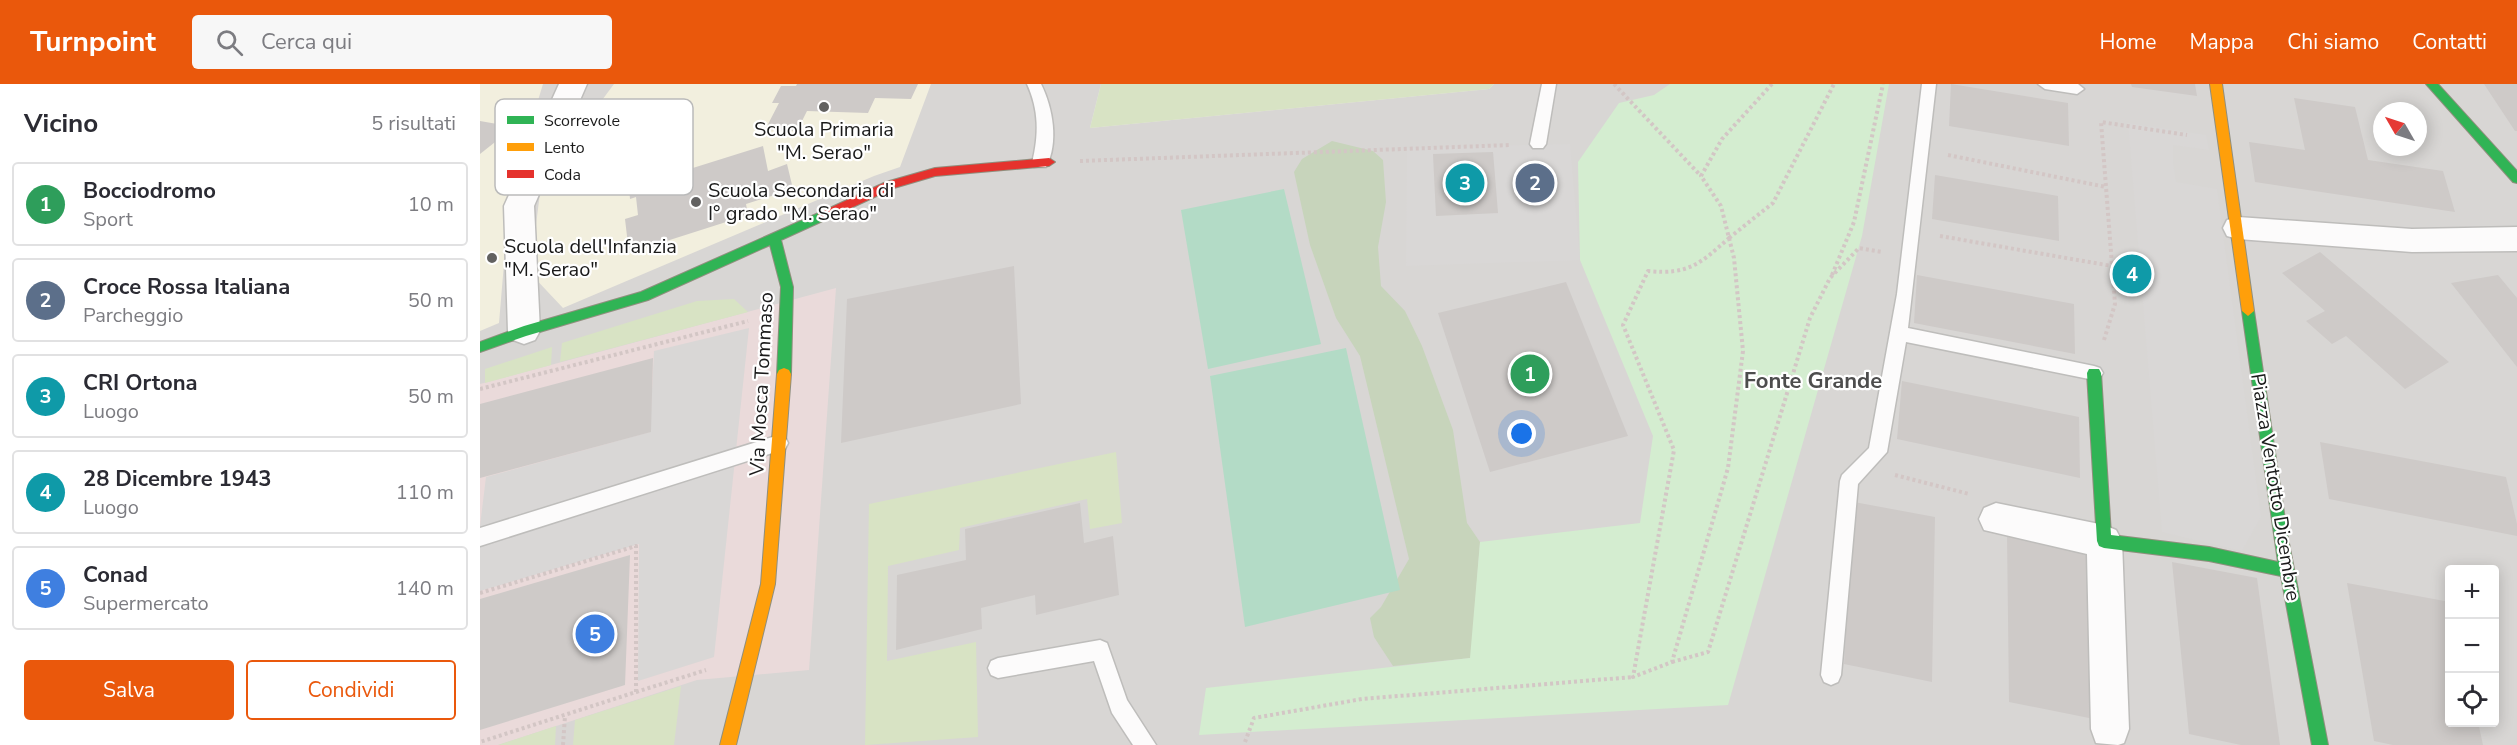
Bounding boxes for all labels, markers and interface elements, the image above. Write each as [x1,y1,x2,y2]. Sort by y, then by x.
search box [192,15,612,69]
text: Turnpoint [30,23,156,61]
icon: search [213,26,246,59]
text: Cerca qui [261,27,352,57]
text: Home [2100,28,2156,56]
text: Mappa [2189,28,2254,56]
text: Chi siamo [2287,28,2379,56]
text: Contatti [2412,28,2487,56]
legend [495,99,693,195]
marker: Scuola Primaria "M. Serao" [817,100,831,114]
north arrow [2373,102,2427,156]
text: Vicino [24,106,98,141]
text: 5 risultati [371,110,456,137]
text: Scorrevole [544,110,620,132]
place label: Scuola Primaria "M. Serao" [754,116,894,166]
text: Lento [544,137,585,159]
pin: 3 [1446,160,1484,206]
pin: 2 [1516,160,1554,206]
text: Coda [544,164,581,186]
text: Bocciodromo [83,176,216,206]
place label: Scuola Secondaria di I° grado "M. Serao" [708,177,894,227]
text: 1 [40,191,52,218]
text: 10 m [408,191,454,218]
marker: Scuola Secondaria di I° grado "M. Serao" [689,195,703,209]
text: Sport [83,206,133,233]
place label: Scuola dell'Infanzia "M. Serao" [504,233,677,283]
marker: Scuola dell'Infanzia "M. Serao" [485,251,499,265]
pin: 4 [2112,252,2152,297]
text: Croce Rossa Italiana [83,272,290,302]
text: 2 [40,287,52,314]
text: 50 m [408,287,454,314]
street label: Via Mosca Tommaso [743,291,780,478]
text: Parcheggio [83,302,183,329]
pin: 1 [1510,352,1550,396]
district label: Fonte Grande [1744,366,1882,396]
text: CRI Ortona [83,368,198,398]
street label: Piazza Ventotto Dicembre [2244,371,2307,603]
text: 3 [40,383,52,410]
text: 50 m [408,383,454,410]
text: Luogo [83,398,139,425]
your location [1507,419,1536,448]
text: 28 Dicembre 1943 [83,464,271,494]
text: 4 [40,479,52,506]
text: 110 m [396,479,454,506]
text: Luogo [83,494,139,521]
text: Conad [83,560,148,590]
map controls [2445,565,2499,727]
button: + [2445,565,2499,619]
text: 5 [40,575,52,602]
text: 140 m [396,575,454,602]
text: Supermercato [83,590,209,617]
pin: 5 [576,612,614,656]
button: − [2445,619,2499,673]
button: Salva [24,660,234,720]
button: Condividi [246,660,456,720]
button: locate [2445,673,2499,727]

